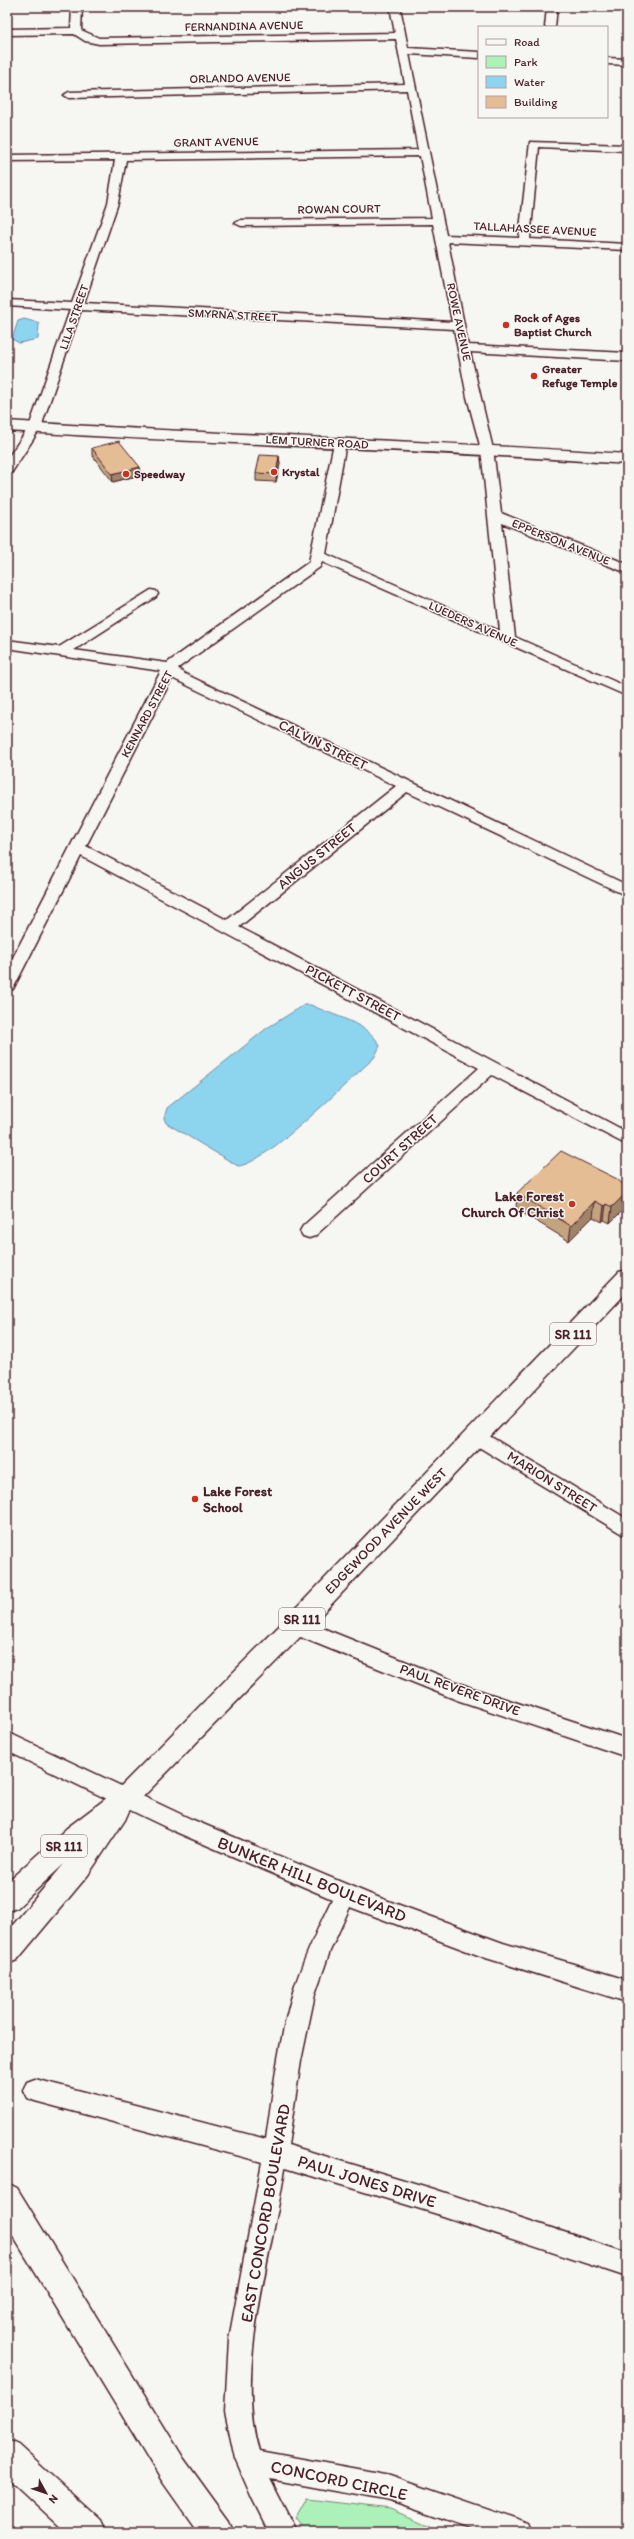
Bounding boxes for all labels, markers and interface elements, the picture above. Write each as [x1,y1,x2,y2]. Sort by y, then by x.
street label: FERNANDINA AVENUE [184,18,304,34]
legend [478,26,608,118]
text: Road [514,35,540,49]
text: Park [514,55,538,69]
street label: ORLANDO AVENUE [189,70,291,86]
text: Water [514,75,545,89]
text: Building [514,95,558,109]
street label: GRANT AVENUE [173,134,259,150]
street label: ROWAN COURT [297,201,381,217]
street label: TALLAHASSEE AVENUE [473,219,597,239]
street label: LILA STREET [56,282,92,351]
street label: ROWE AVENUE [444,282,474,363]
street label: SMYRNA STREET [188,306,279,324]
place label: Rock of Ages Baptist Church [514,311,592,340]
marker: Rock of Ages Baptist Church [501,320,511,330]
place label: Greater Refuge Temple [542,362,618,391]
marker: Greater Refuge Temple [529,371,539,381]
street label: LEM TURNER ROAD [265,432,369,452]
place label: Krystal [282,465,320,480]
place label: Speedway [134,467,185,482]
marker: Krystal [269,467,279,477]
marker: Speedway [121,469,131,479]
street label: EPPERSON AVENUE [510,516,613,568]
street label: LUEDERS AVENUE [426,598,520,650]
street label: KENNARD STREET [118,668,176,760]
street label: CALVIN STREET [276,716,370,774]
street label: ANGUS STREET [274,819,360,893]
street label: PICKETT STREET [302,961,404,1025]
street label: COURT STREET [359,1111,441,1187]
place label: Lake Forest Church Of Christ [462,1188,565,1221]
marker: Lake Forest Church Of Christ [567,1199,577,1209]
road number: SR 111 [550,1323,596,1345]
street label: MARION STREET [504,1448,600,1517]
street label: EDGEWOOD AVENUE WEST [321,1464,451,1598]
place label: Lake Forest School [203,1483,273,1516]
marker: Lake Forest School [190,1494,200,1504]
road number: SR 111 [279,1608,325,1630]
street label: PAUL REVERE DRIVE [397,1660,523,1720]
street label: BUNKER HILL BOULEVARD [215,1832,409,1926]
road number: SR 111 [41,1835,87,1857]
street label: EAST CONCORD BOULEVARD [236,2102,294,2324]
street label: PAUL JONES DRIVE [295,2150,439,2212]
street label: CONCORD CIRCLE [269,2456,409,2504]
north arrow [26,2473,66,2513]
text: N [46,2492,61,2506]

